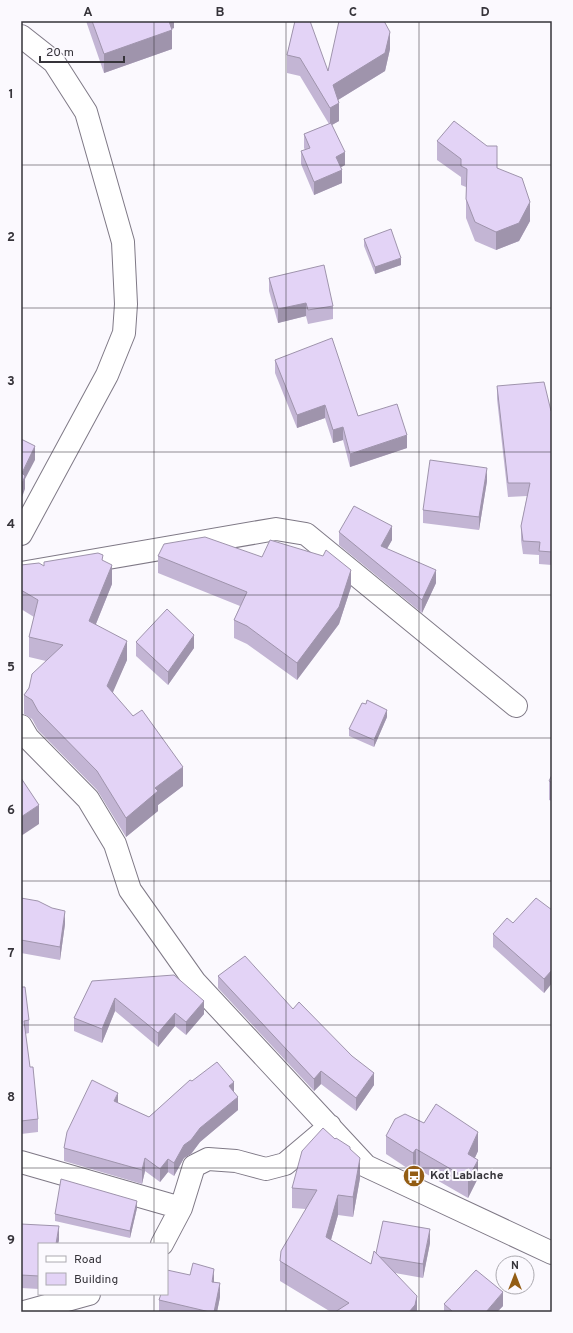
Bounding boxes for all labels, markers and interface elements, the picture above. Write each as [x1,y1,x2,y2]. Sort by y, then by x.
text: A [83,5,93,21]
text: B [216,5,225,21]
text: C [349,5,357,21]
text: D [480,5,490,21]
scale bar [40,38,124,64]
text: 20 m [46,45,74,61]
text: 1 [8,87,14,103]
text: 2 [7,230,15,246]
text: 3 [7,374,15,390]
text: 4 [7,517,15,533]
text: 5 [7,660,15,676]
text: 6 [7,803,15,819]
text: 7 [8,946,15,962]
text: 8 [7,1090,15,1106]
bus stop icon: Kot Lablache [401,1163,427,1189]
place label: Kot Lablache [430,1168,504,1184]
text: 9 [7,1233,15,1249]
legend [38,1243,168,1295]
text: Road [74,1252,102,1268]
north arrow [495,1255,535,1295]
text: N [511,1259,519,1273]
text: Building [74,1272,118,1288]

